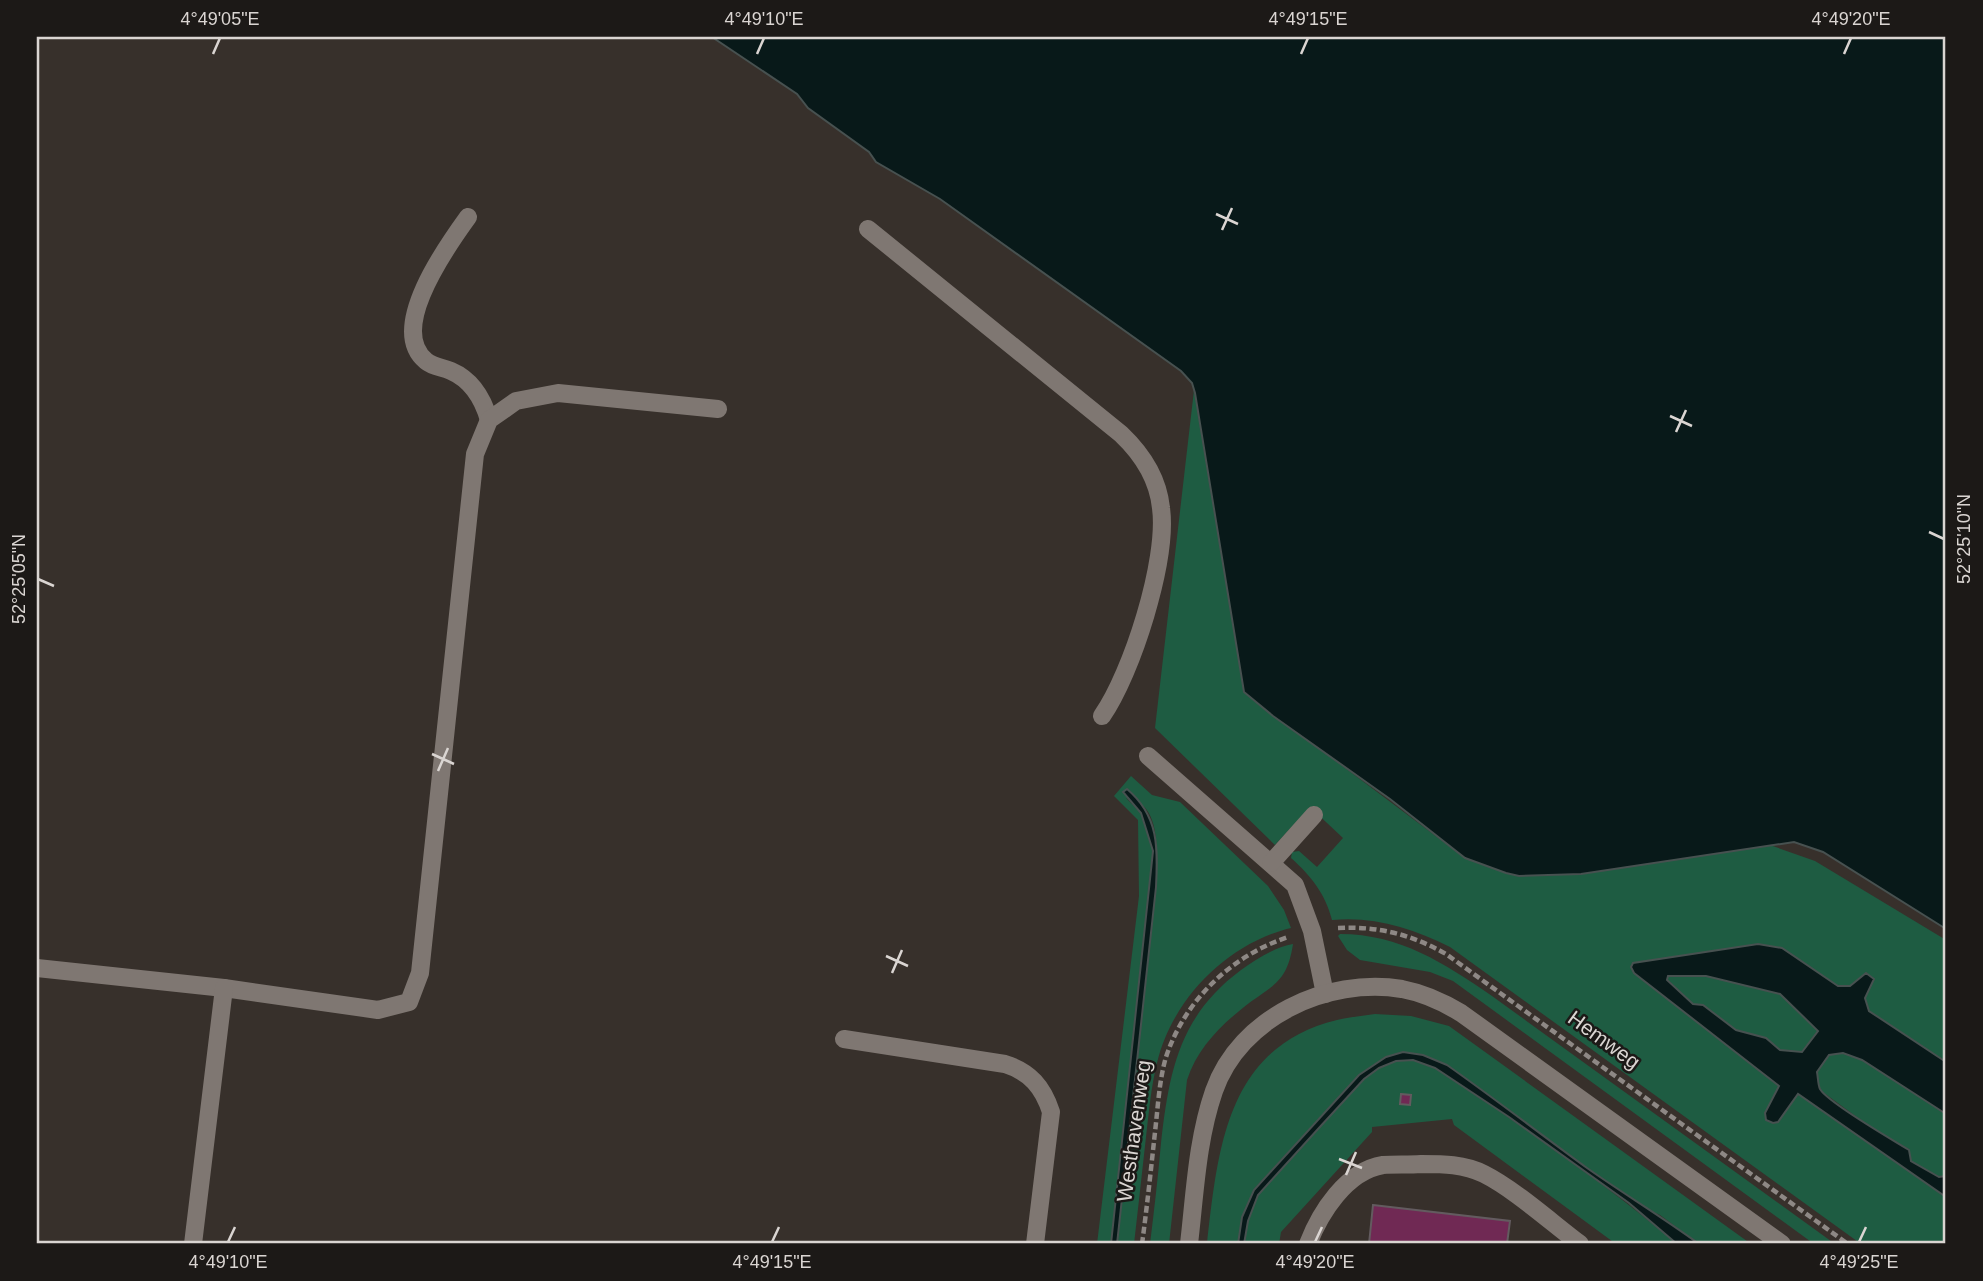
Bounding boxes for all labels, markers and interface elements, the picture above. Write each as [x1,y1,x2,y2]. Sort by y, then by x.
text: 4°49'05"E [180,9,260,29]
text: 4°49'10"E [724,9,804,29]
text: 4°49'15"E [1268,9,1348,29]
text: 4°49'20"E [1811,9,1891,29]
text: 52°25'10"N [1954,494,1974,584]
text: 52°25'05"N [9,534,29,624]
street label: Hemweg [1564,1006,1645,1073]
street label: Westhavenweg [1112,1058,1155,1203]
text: 4°49'10"E [188,1252,268,1272]
text: 4°49'15"E [732,1252,812,1272]
text: 4°49'20"E [1275,1252,1355,1272]
text: 4°49'25"E [1819,1252,1899,1272]

